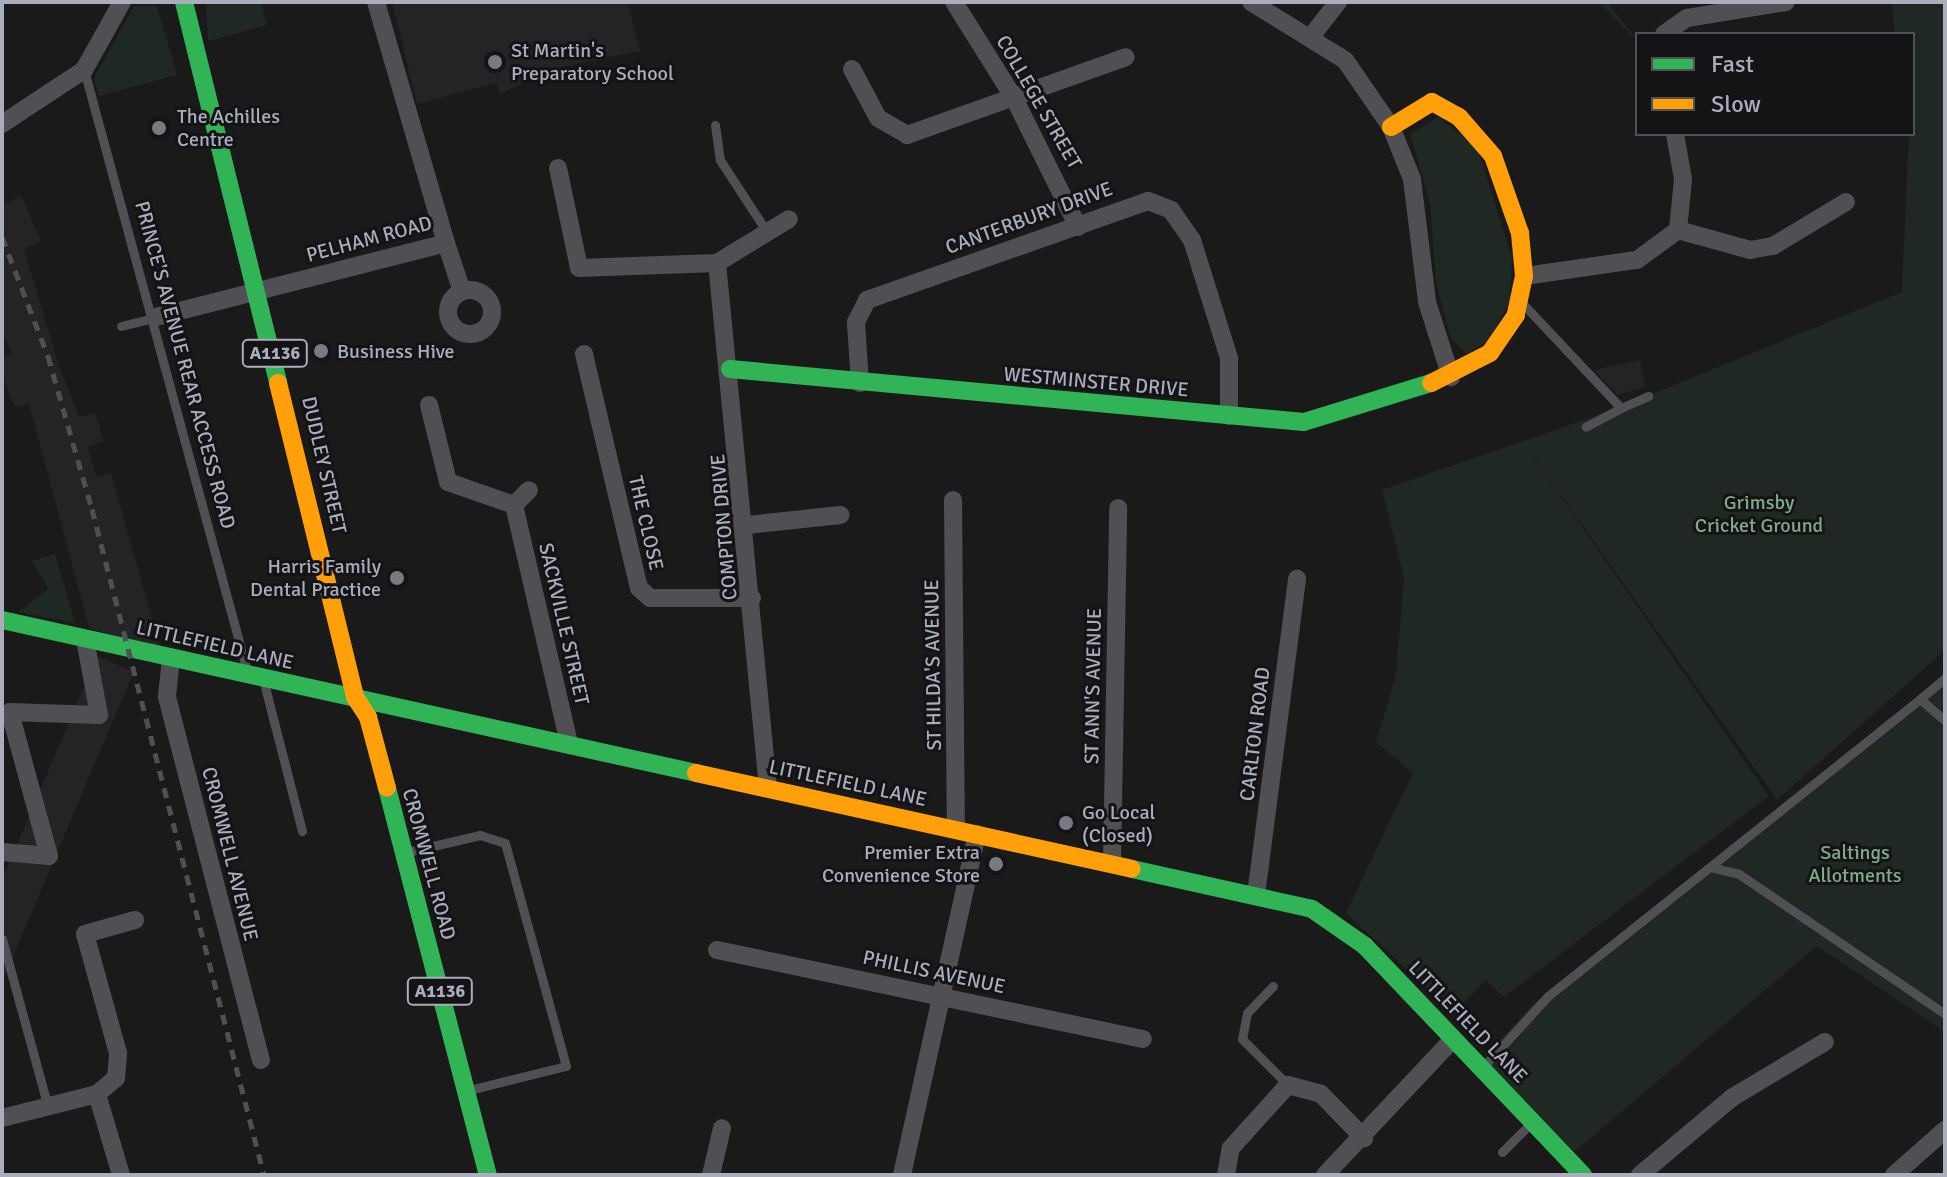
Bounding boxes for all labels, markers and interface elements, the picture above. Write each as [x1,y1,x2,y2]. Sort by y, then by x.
street label: COLLEGE STREET [991,31,1087,173]
legend [1635,32,1915,136]
place label: St Martin's Preparatory School [511,38,674,85]
text: Fast [1711,49,1754,79]
marker: St Martin's Preparatory School [486,53,504,71]
text: Slow [1711,89,1761,119]
place label: The Achilles Centre [177,104,280,151]
marker: The Achilles Centre [148,117,170,139]
street label: CANTERBURY DRIVE [942,177,1116,259]
street label: PRINCE'S AVENUE REAR ACCESS ROAD [130,199,240,531]
street label: PELHAM ROAD [304,211,434,267]
road number: A1136 [241,339,309,367]
place label: Business Hive [337,339,455,363]
marker: Business Hive [312,342,330,360]
street label: WESTMINSTER DRIVE [1002,362,1190,402]
street label: DUDLEY STREET [297,394,351,536]
street label: COMPTON DRIVE [706,453,742,601]
street label: THE CLOSE [623,473,669,573]
park label: Grimsby Cricket Ground [1695,490,1823,537]
street label: SACKVILLE STREET [534,541,594,707]
place label: Harris Family Dental Practice [250,554,381,601]
marker: Harris Family Dental Practice [388,569,406,587]
street label: ST HILDA'S AVENUE [920,579,946,751]
street label: ST ANN'S AVENUE [1080,608,1106,764]
street label: LITTLEFIELD LANE [134,615,296,675]
street label: CARLTON ROAD [1235,666,1275,802]
street label: LITTLEFIELD LANE [767,755,929,811]
street label: CROMWELL AVENUE [197,765,263,943]
street label: CROMWELL ROAD [397,786,461,942]
place label: Go Local (Closed) [1082,800,1155,847]
marker: Go Local (Closed) [1057,814,1075,832]
place label: Premier Extra Convenience Store [822,840,980,887]
park label: Saltings Allotments [1808,840,1902,887]
marker: Premier Extra Convenience Store [987,855,1005,873]
street label: PHILLIS AVENUE [861,945,1007,999]
street label: LITTLEFIELD LANE [1404,956,1532,1088]
road number: A1136 [406,977,474,1005]

